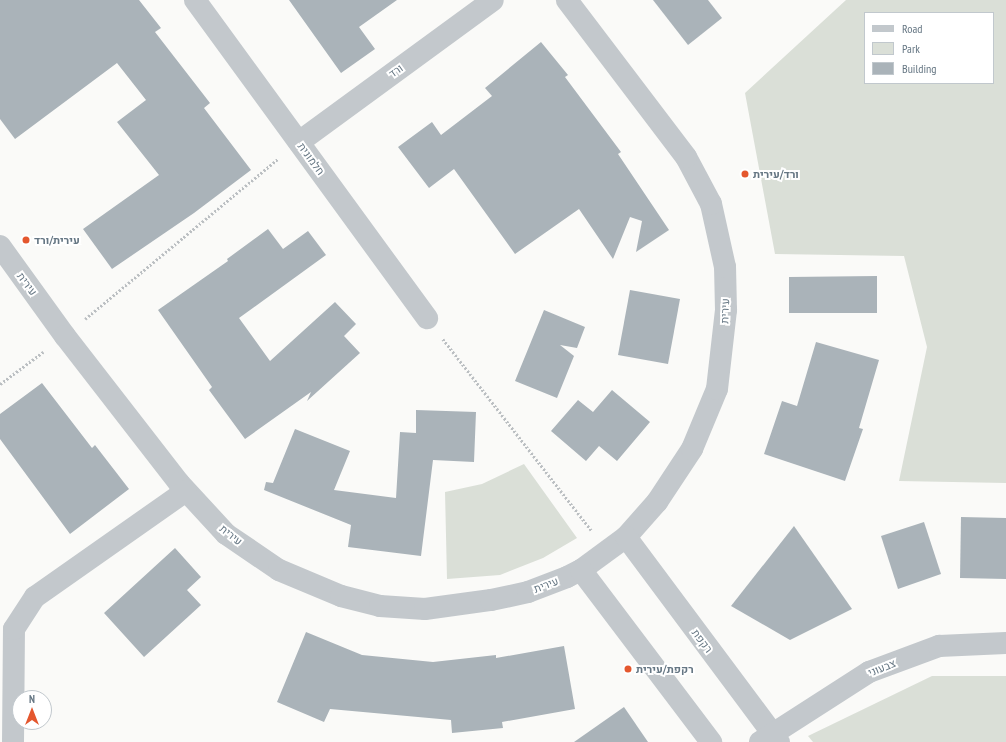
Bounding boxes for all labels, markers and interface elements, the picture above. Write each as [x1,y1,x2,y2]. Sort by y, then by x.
legend [864,12,994,84]
text: Road [902,21,922,36]
text: Park [902,41,920,56]
street label: ורד [386,61,406,81]
text: Building [902,61,937,76]
street label: חלמונית [295,140,327,178]
place label: ורד/עירית [753,167,799,181]
marker: ורד/עירית [740,169,750,179]
place label: עירית/ורד [34,233,80,247]
marker: עירית/ורד [21,235,31,245]
street label: עירית [14,270,40,298]
street label: עירית [718,298,732,324]
street label: עירית [217,522,245,548]
street label: עירית [532,574,560,596]
street label: רקפת [689,627,715,655]
street label: צבעוני [866,657,898,679]
place label: רקפת/עירית [636,662,694,676]
marker: רקפת/עירית [623,664,633,674]
north arrow [12,690,52,730]
text: N [29,692,35,706]

